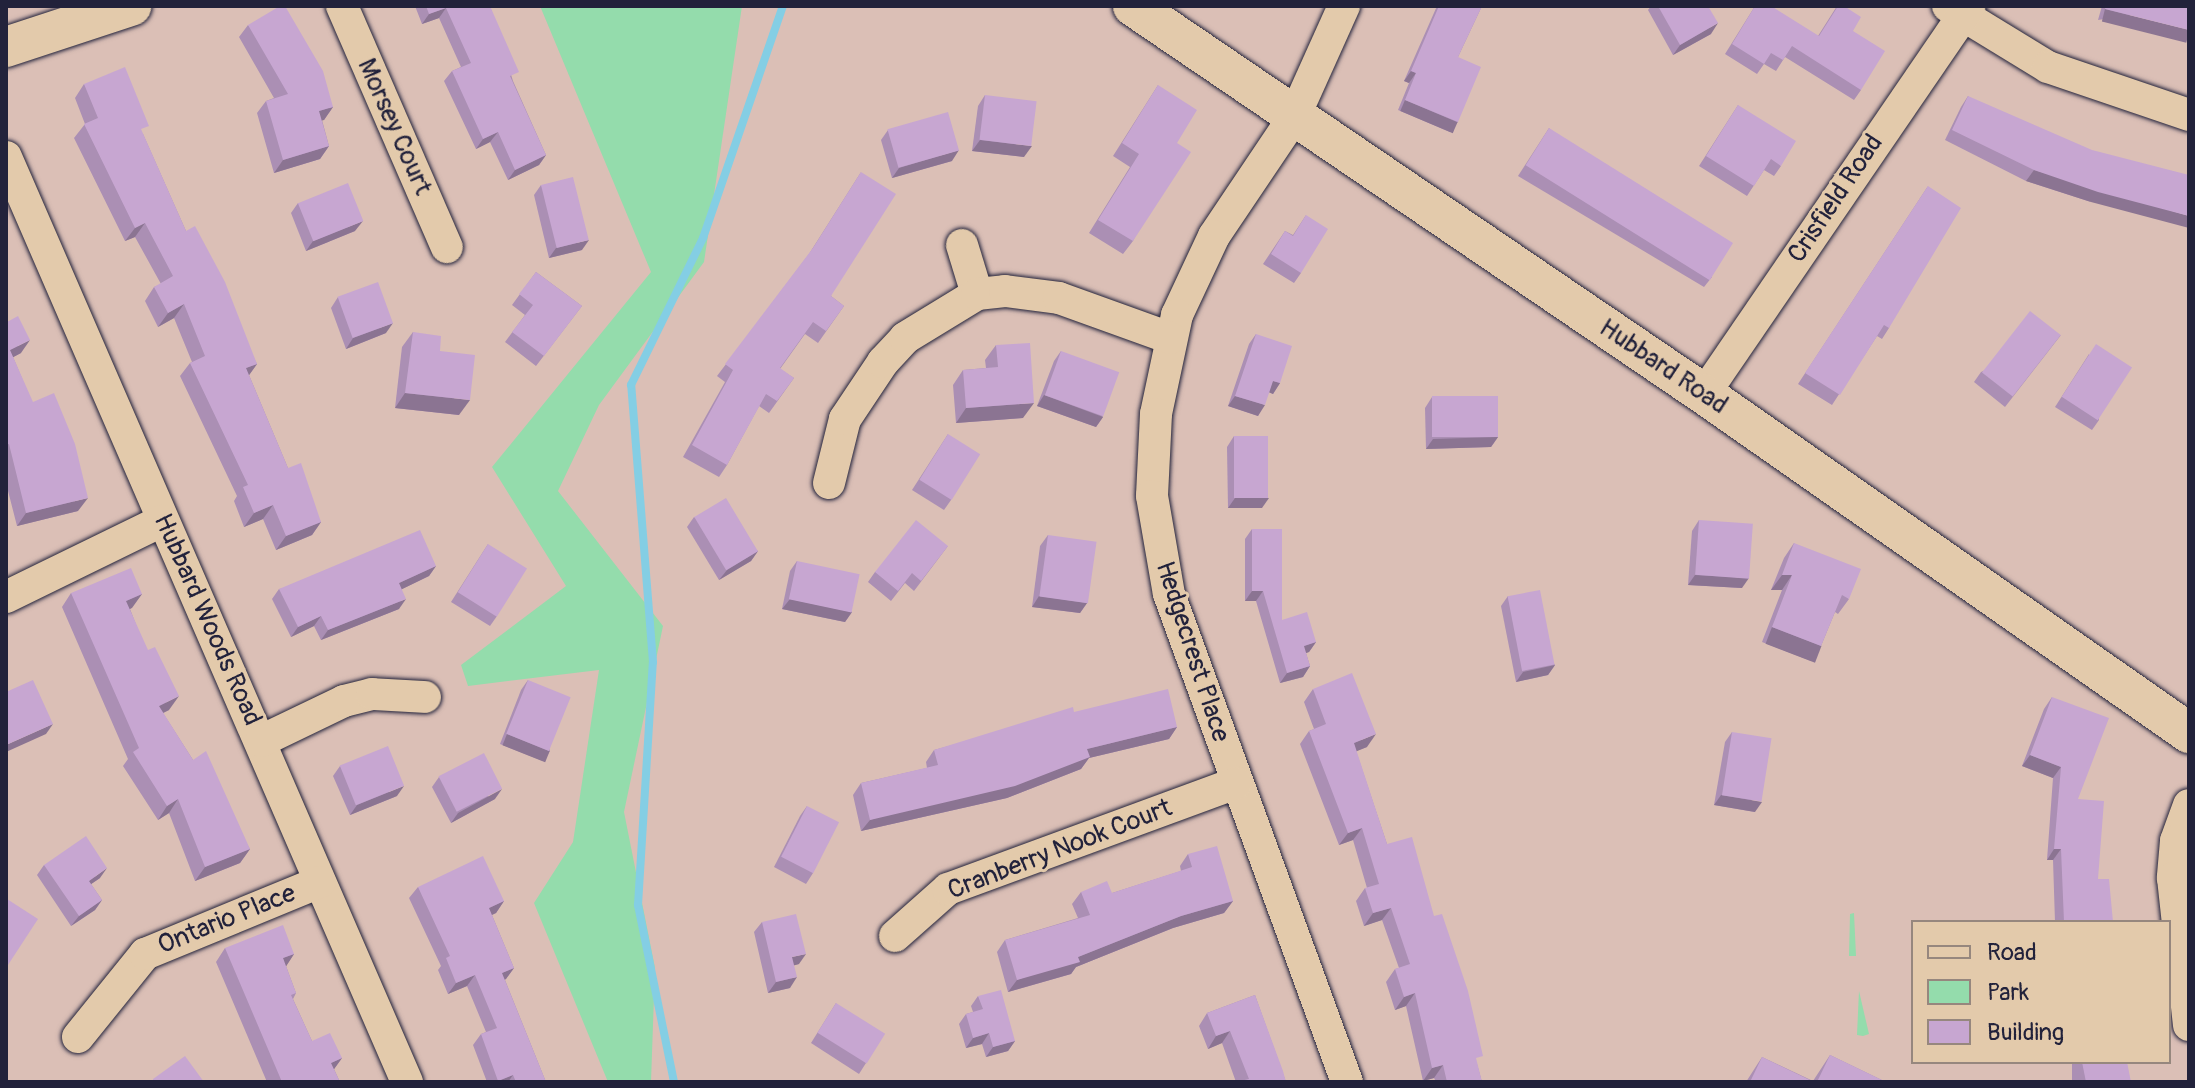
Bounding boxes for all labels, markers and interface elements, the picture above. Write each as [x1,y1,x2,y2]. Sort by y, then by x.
street label: Morsey Court [350,54,438,200]
street label: Crisfield Road [1782,129,1890,269]
street label: Hubbard Road [1593,313,1733,421]
street label: Hubbard Woods Road [146,509,268,731]
street label: Hedgecrest Place [1148,558,1236,746]
street label: Cranberry Nook Court [944,793,1176,907]
street label: Ontario Place [154,878,300,962]
legend [1911,920,2171,1064]
text: Road [1987,938,2037,967]
text: Park [1987,978,2029,1007]
text: Building [1987,1018,2064,1047]

